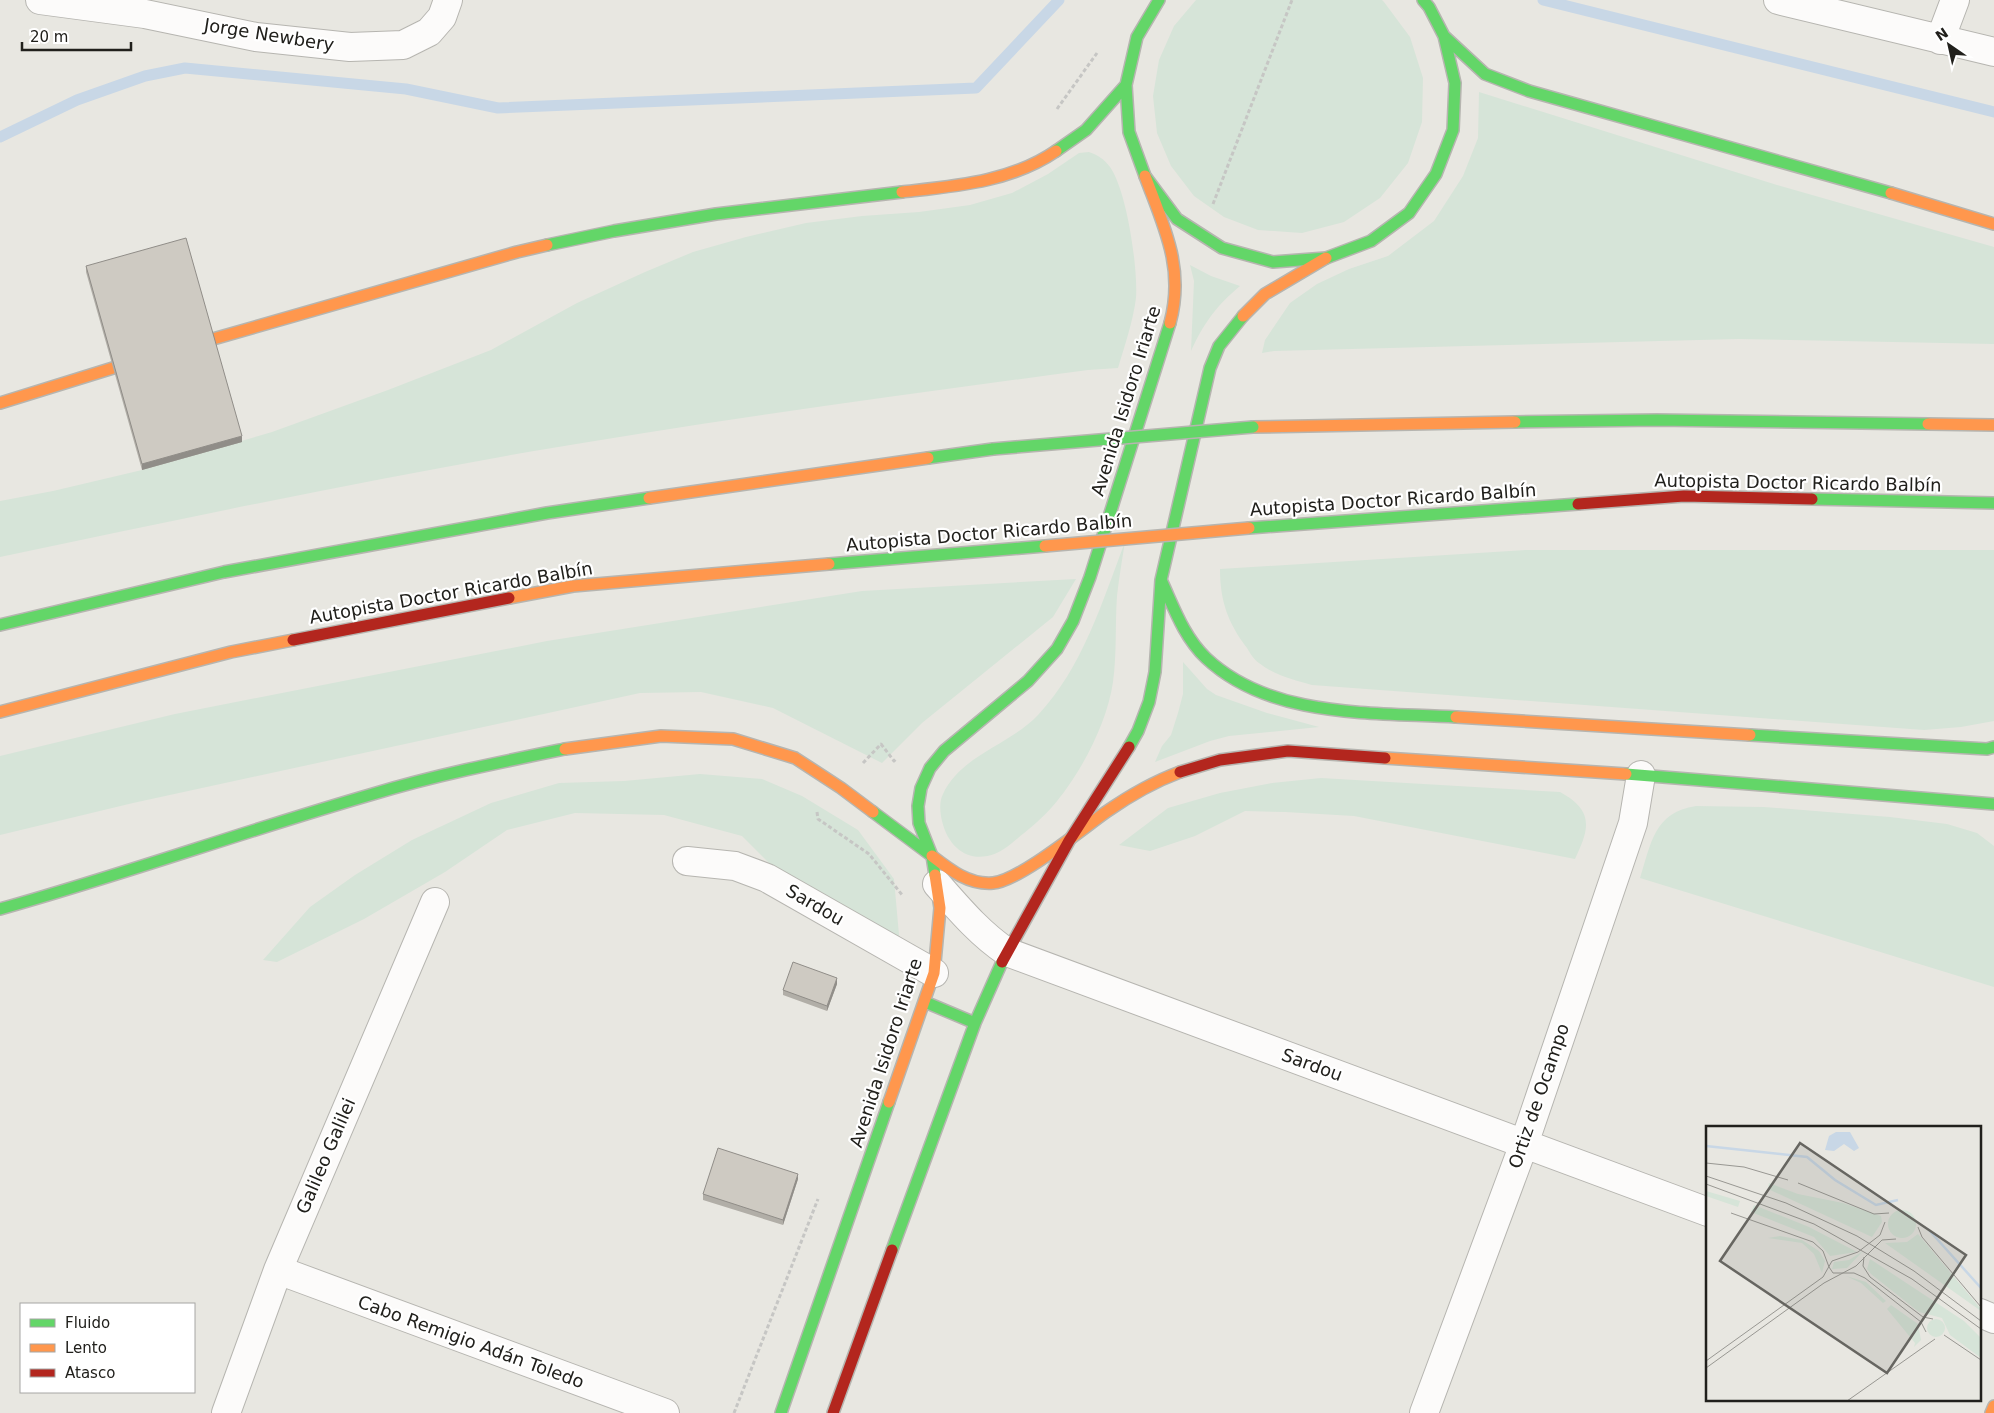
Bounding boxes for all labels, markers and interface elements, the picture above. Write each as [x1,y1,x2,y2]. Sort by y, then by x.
street label: Jorge Newbery [202,14,336,55]
scale bar [22,20,131,52]
north arrow [1924,20,1974,70]
text: N [1932,24,1951,44]
text: 20 m [30,28,68,46]
street label: Avenida Isidoro Iriarte [1087,303,1164,498]
street label: Autopista Doctor Ricardo Balbín [1654,469,1942,496]
street label: Autopista Doctor Ricardo Balbín [1249,479,1537,520]
street label: Autopista Doctor Ricardo Balbín [845,510,1133,555]
street label: Autopista Doctor Ricardo Balbín [308,557,594,628]
street label: Sardou [783,880,848,930]
street label: Avenida Isidoro Iriarte [845,956,926,1150]
street label: Ortiz de Ocampo [1504,1021,1573,1171]
street label: Sardou [1279,1044,1346,1085]
street label: Galileo Galilei [292,1095,359,1217]
inset map [1706,1126,1982,1400]
street label: Cabo Remigio Adán Toledo [355,1291,587,1392]
legend [20,1303,195,1393]
text: Fluido [65,1314,110,1332]
text: Lento [65,1339,107,1357]
text: Atasco [65,1364,115,1382]

